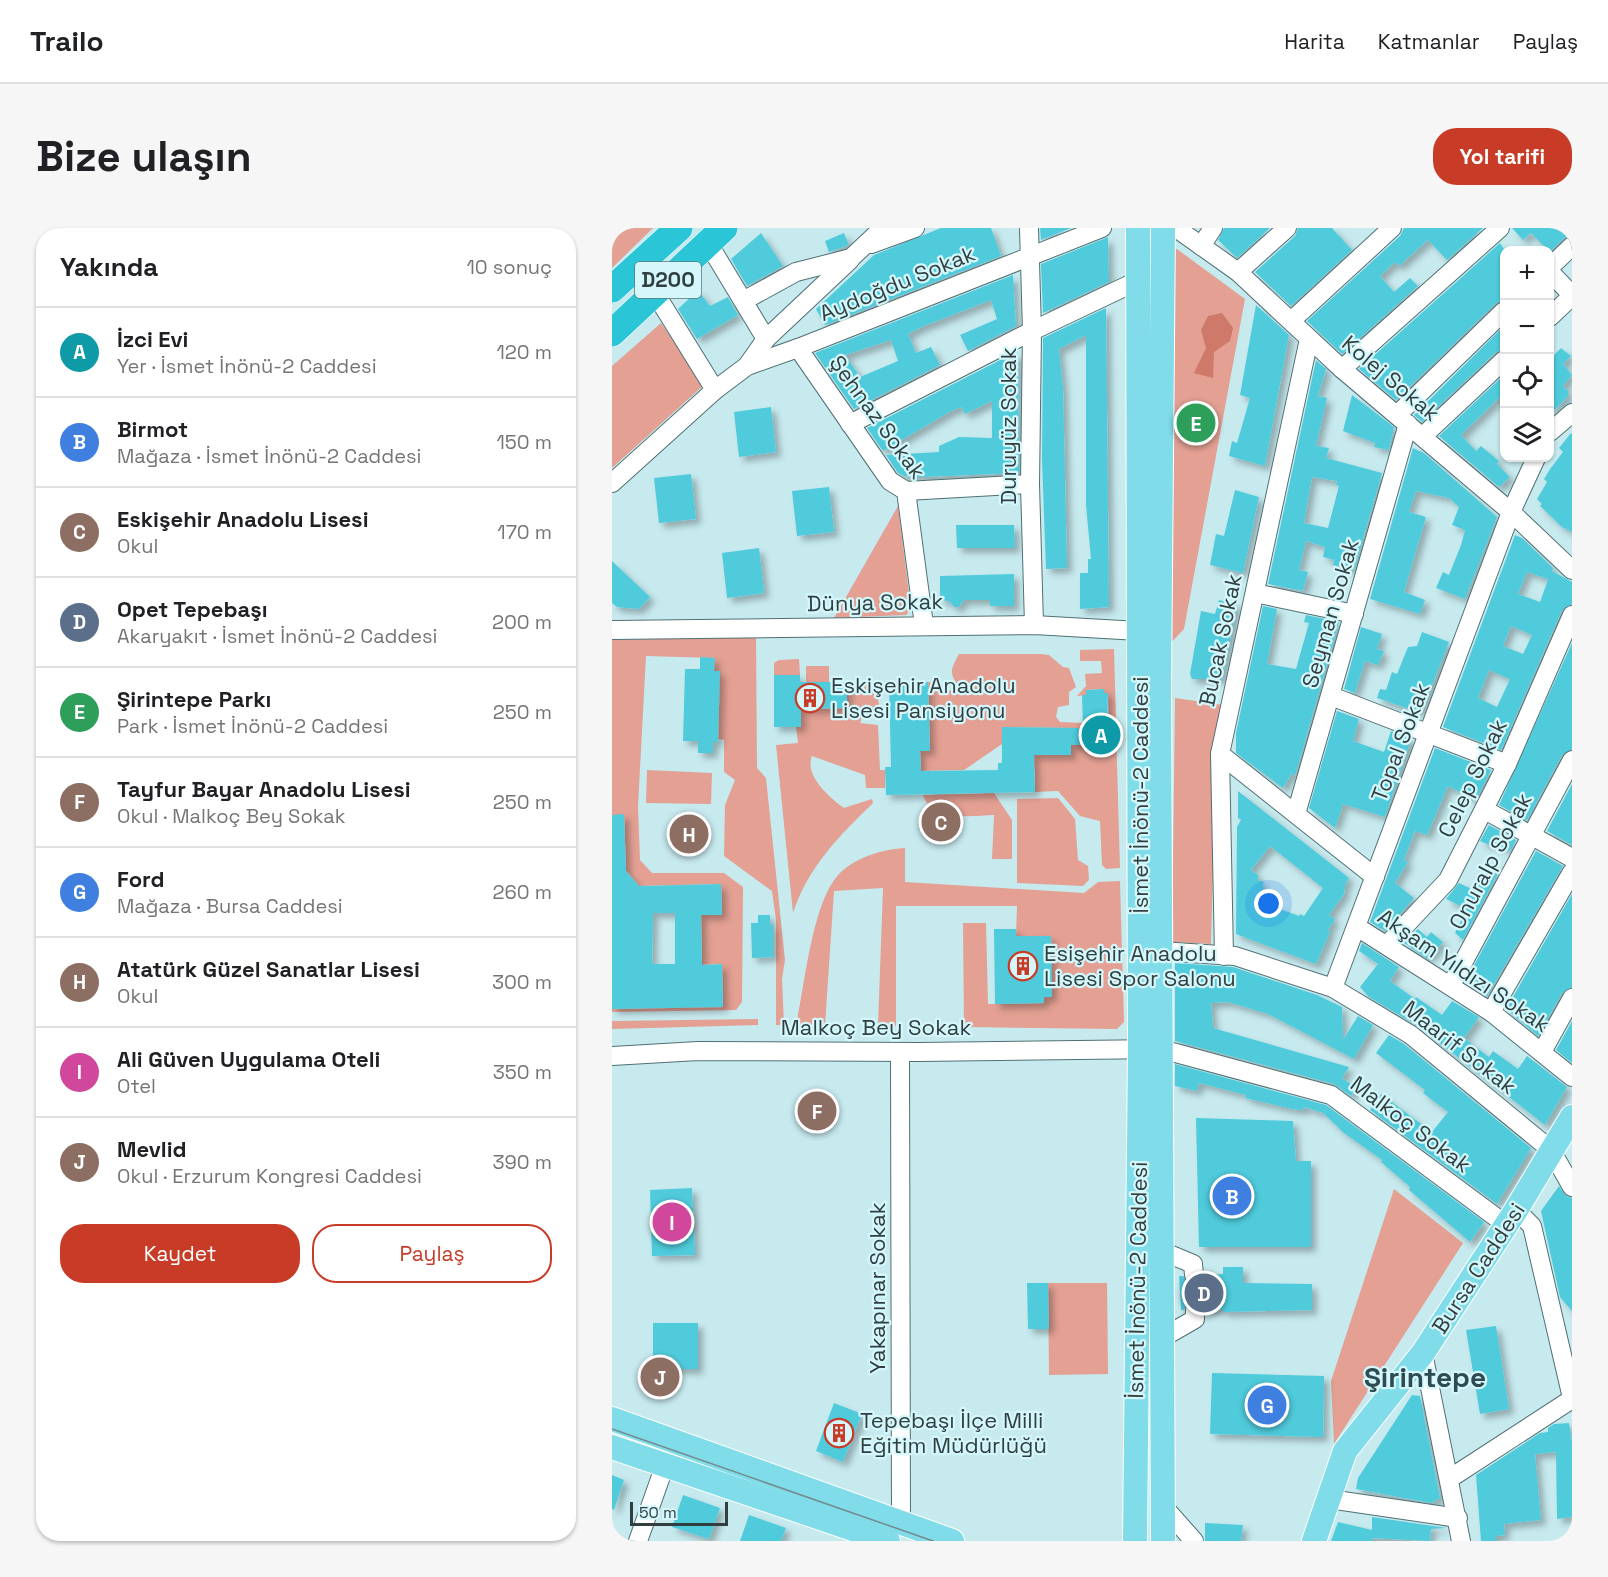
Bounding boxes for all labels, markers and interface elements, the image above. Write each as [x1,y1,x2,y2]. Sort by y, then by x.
text: Trailo [30,23,104,59]
text: Harita [1284,28,1345,55]
text: Katmanlar [1378,28,1480,55]
text: Paylaş [1513,28,1578,55]
button: Yol tarifi [1433,128,1572,185]
text: Bize ulaşın [36,130,252,183]
street label: Aydoğdu Sokak [815,239,979,327]
map controls [1500,246,1554,462]
button: + [1500,246,1554,300]
text: Yakında [60,250,158,284]
text: 10 sonuç [466,254,552,280]
road number: D200 [635,262,701,298]
button: − [1500,300,1554,354]
text: İzci Evi [117,325,188,353]
street label: Kolej Sokak [1336,329,1446,427]
text: A [73,339,86,365]
text: 120 m [496,339,552,365]
street label: Duruyüz Sokak [994,347,1022,505]
street label: Şehnaz Sokak [824,350,932,485]
text: Yer · İsmet İnönü-2 Caddesi [117,353,377,379]
button: locate [1500,354,1554,408]
pin: E [1176,400,1216,446]
button: layers [1500,408,1554,462]
text: Birmot [117,415,188,443]
text: B [73,429,86,455]
text: 150 m [497,429,552,455]
text: Mağaza · İsmet İnönü-2 Caddesi [117,443,421,469]
text: Eskişehir Anadolu Lisesi [117,505,369,533]
text: C [73,519,86,545]
text: 170 m [497,519,552,545]
text: Okul [117,533,158,559]
street label: Seyman Sokak [1295,535,1365,691]
street label: Bucak Sokak [1192,571,1248,709]
street label: Dünya Sokak [807,587,944,617]
text: Opet Tepebaşı [117,595,268,623]
text: D [73,609,86,635]
text: 200 m [492,609,552,635]
text: Akaryakıt · İsmet İnönü-2 Caddesi [117,623,437,649]
place label: Eskişehir Anadolu Lisesi Pansiyonu [831,671,1016,724]
street label: İsmet İnönü-2 Caddesi [1126,676,1154,914]
street label: Topal Sokak [1364,678,1436,806]
building icon: Eskişehir Anadolu Lisesi Pansiyonu [794,682,826,714]
text: Şirintepe Parkı [117,685,271,713]
text: E [74,699,85,725]
text: 250 m [493,699,552,725]
pin: A [1082,712,1120,758]
text: Park · İsmet İnönü-2 Caddesi [117,713,388,739]
street label: Celep Sokak [1431,714,1513,842]
text: Tayfur Bayar Anadolu Lisesi [117,775,411,803]
street label: Onuralp Sokak [1442,788,1538,934]
text: F [74,789,85,815]
text: 250 m [493,789,552,815]
pin: C [922,800,960,844]
text: Okul · Malkoç Bey Sokak [117,803,346,829]
pin: H [670,812,709,856]
text: Ford [117,865,164,893]
text: G [73,879,86,905]
text: 260 m [493,879,552,905]
your location [1254,889,1283,918]
text: Mağaza · Bursa Caddesi [117,893,343,919]
street label: Akşam Yıldızı Sokak [1373,902,1556,1038]
place label: Esişehir Anadolu Lisesi Spor Salonu [1044,939,1236,992]
building icon: Esişehir Anadolu Lisesi Spor Salonu [1007,950,1039,982]
text: Atatürk Güzel Sanatlar Lisesi [117,955,420,983]
text: H [73,969,86,995]
text: 300 m [492,969,552,995]
text: Okul [117,983,158,1009]
street label: Maarif Sokak [1398,994,1523,1100]
street label: Malkoç Bey Sokak [781,1013,971,1041]
text: Ali Güven Uygulama Oteli [117,1045,380,1073]
text: I [77,1059,82,1085]
text: 350 m [493,1059,552,1085]
street label: Malkoç Sokak [1345,1070,1477,1179]
text: Otel [117,1073,156,1099]
pin: F [798,1088,836,1134]
text: Mevlid [117,1135,187,1163]
text: J [73,1149,86,1175]
text: 390 m [493,1149,552,1175]
street label: İsmet İnönü-2 Caddesi [1121,1161,1153,1399]
text: Okul · Erzurum Kongresi Caddesi [117,1163,422,1189]
pin: B [1212,1174,1252,1218]
street label: Bursa Caddesi [1425,1197,1531,1339]
pin: I [652,1200,692,1244]
street label: Yakapınar Sokak [863,1202,891,1374]
button: Kaydet [60,1224,300,1283]
button: Paylaş [312,1224,552,1283]
pin: D [1184,1270,1224,1316]
pin: J [640,1354,680,1400]
district label: Şirintepe [1364,1359,1486,1395]
pin: G [1248,1382,1286,1428]
place label: Tepebaşı İlçe Milli Eğitim Müdürlüğü [860,1406,1047,1459]
building icon: Tepebaşı İlçe Milli Eğitim Müdürlüğü [823,1417,855,1449]
scale bar [630,1499,728,1526]
text: 50 m [639,1502,677,1523]

